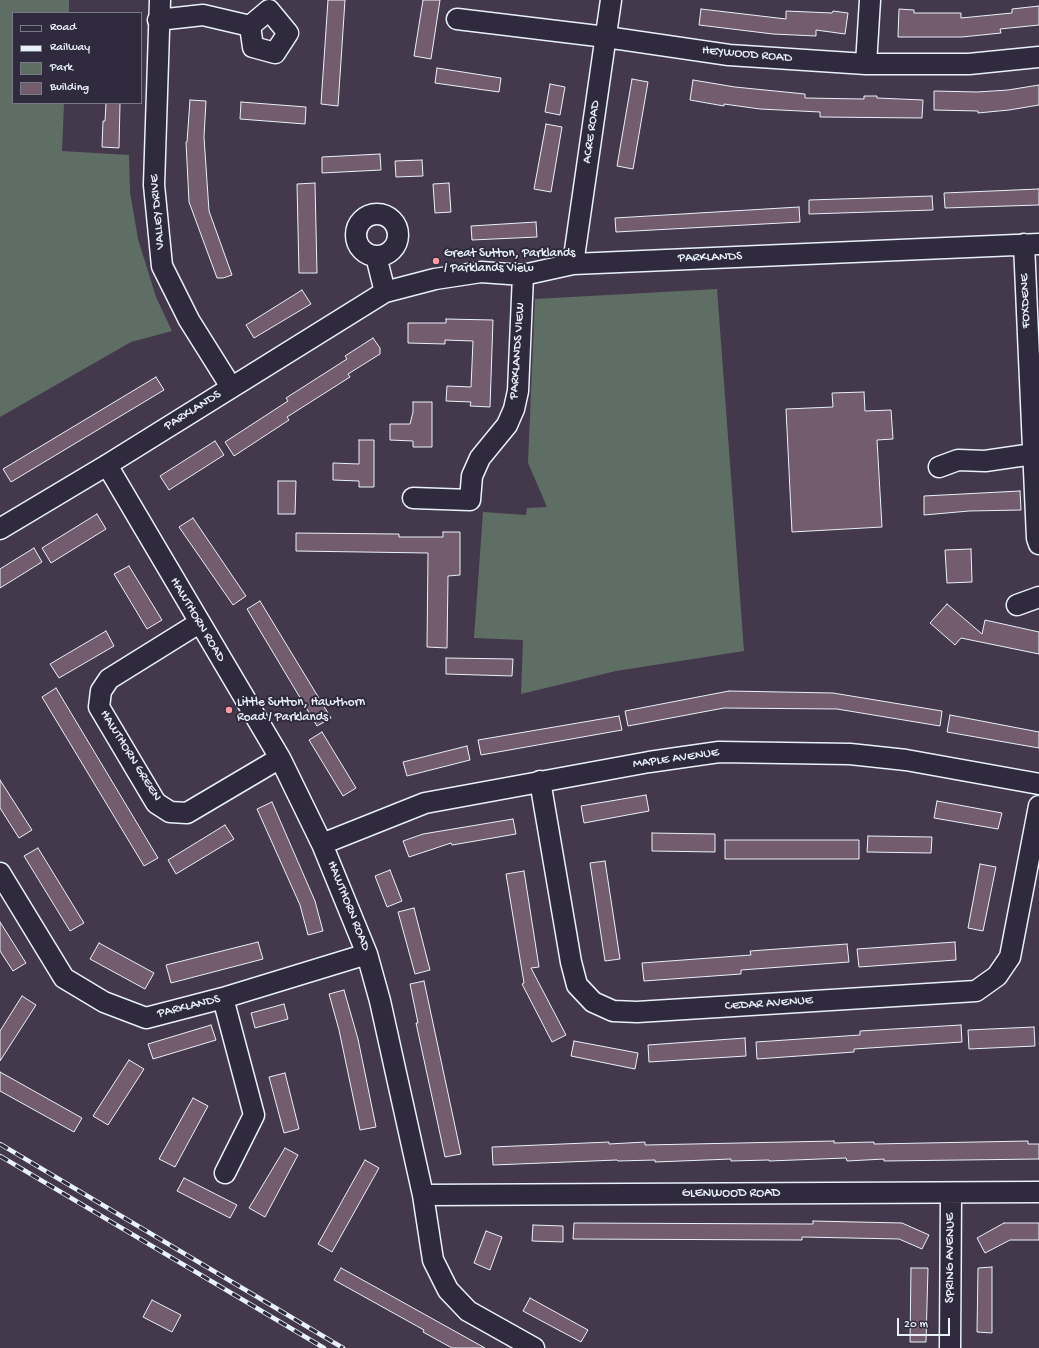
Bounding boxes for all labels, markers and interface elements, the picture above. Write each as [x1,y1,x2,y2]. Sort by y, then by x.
legend [12,12,142,104]
text: Road [50,21,76,35]
text: Railway [50,41,90,55]
street label: HEYWOOD ROAD [701,43,793,67]
text: Park [50,61,73,75]
text: Building [50,81,89,95]
street label: ACRE ROAD [580,99,604,165]
street label: VALLEY DRIVE [147,174,169,250]
place label: Great Sutton, Parklands / Parklands View [444,246,575,277]
street label: PARKLANDS [678,249,742,267]
marker: Great Sutton, Parklands / Parklands View [431,256,441,266]
street label: FOXDENE [1017,273,1035,329]
street label: PARKLANDS VIEW [507,302,529,400]
street label: PARKLANDS [162,387,224,435]
street label: HAWTHORN ROAD [166,575,228,665]
place label: Little Sutton, Hawthorn Road / Parklands [237,695,365,726]
marker: Little Sutton, Hawthorn Road / Parklands [224,705,234,715]
street label: HAWTHORN GREEN [96,708,164,804]
street label: MAPLE AVENUE [632,745,720,773]
street label: HAWTHORN ROAD [323,859,373,953]
street label: PARKLANDS [156,992,222,1022]
street label: CEDAR AVENUE [724,993,814,1015]
street label: GLENWOOD ROAD [682,1186,780,1202]
street label: SPRING AVENUE [943,1213,959,1303]
scale bar [899,1310,952,1336]
text: 20 m [904,1318,928,1332]

